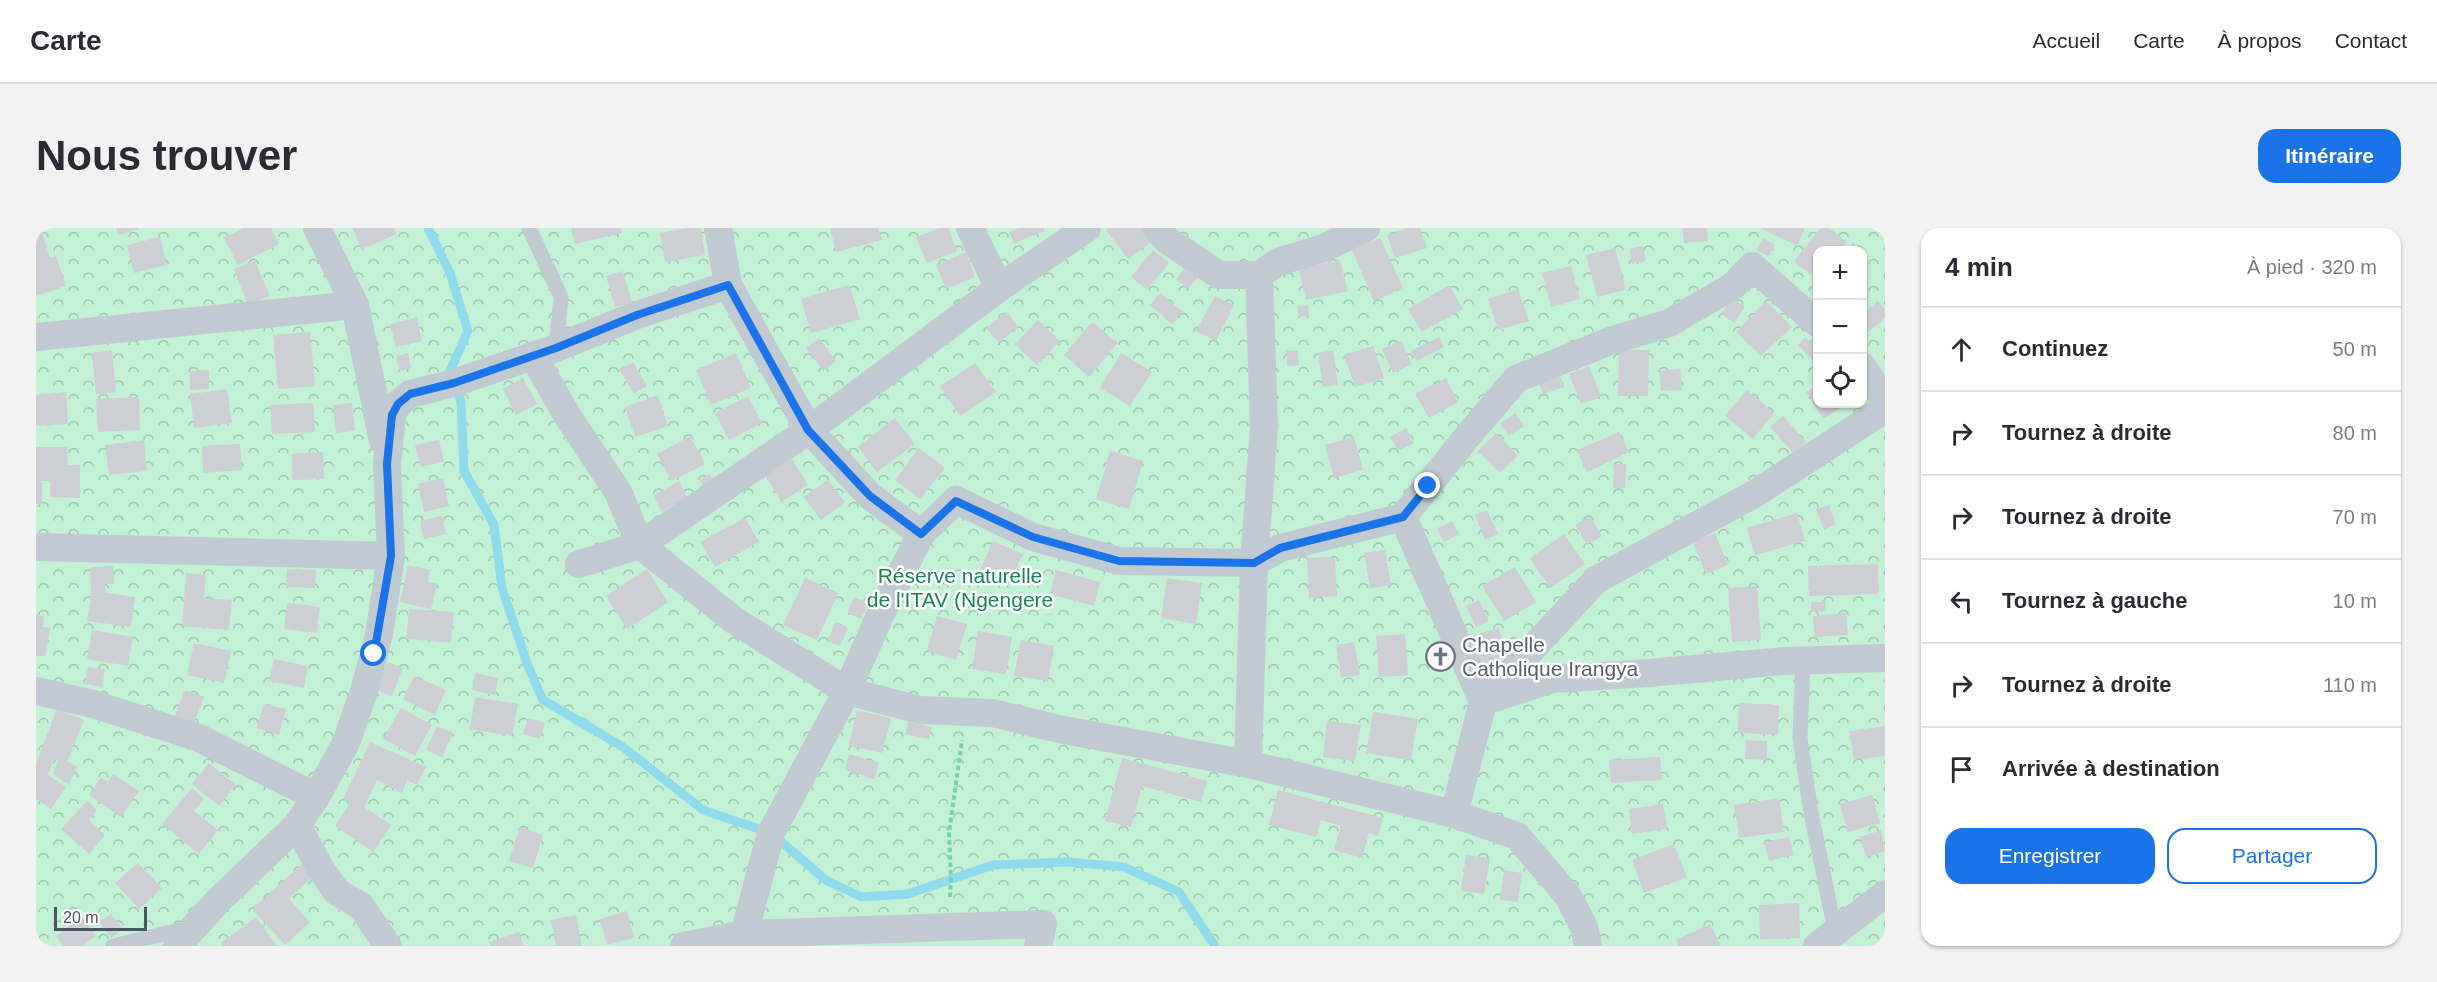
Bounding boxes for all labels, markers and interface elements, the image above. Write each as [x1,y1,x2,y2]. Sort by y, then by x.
text: Carte [30,25,102,56]
text: Accueil [2033,29,2100,52]
text: Carte [2133,29,2185,52]
text: À propos [2218,29,2302,52]
text: Contact [2335,29,2407,52]
button: Itinéraire [2258,129,2401,183]
text: Nous trouver [36,132,297,179]
map controls [1813,246,1867,408]
button: + [1813,246,1867,300]
text: 4 min [1945,252,2013,282]
text: À pied · 320 m [2247,256,2377,278]
button: − [1813,300,1867,354]
icon: ahead [1945,333,1978,366]
text: Continuez [2002,336,2108,361]
text: 50 m [2333,338,2377,360]
button: locate [1813,354,1867,408]
icon: right [1945,417,1978,450]
text: Tournez à droite [2002,420,2172,445]
text: 80 m [2333,422,2377,444]
route end [1414,472,1440,498]
icon: right [1945,501,1978,534]
text: Tournez à droite [2002,504,2172,529]
text: 70 m [2333,506,2377,528]
park label: Réserve naturelle de l'ITAV (Ngengere [867,564,1053,611]
icon: left [1945,585,1978,618]
text: Tournez à gauche [2002,588,2187,613]
text: 10 m [2333,590,2377,612]
place label: Chapelle Catholique Irangya [1462,633,1639,680]
route start [360,640,386,666]
church icon: Chapelle Catholique Irangya [1425,640,1457,672]
icon: right [1945,669,1978,702]
text: Tournez à droite [2002,672,2172,697]
text: 110 m [2323,674,2377,696]
icon: arrive [1945,753,1978,786]
text: Arrivée à destination [2002,756,2220,781]
button: Enregistrer [1945,828,2155,884]
button: Partager [2167,828,2377,884]
scale bar [54,904,147,932]
text: 20 m [63,909,99,926]

